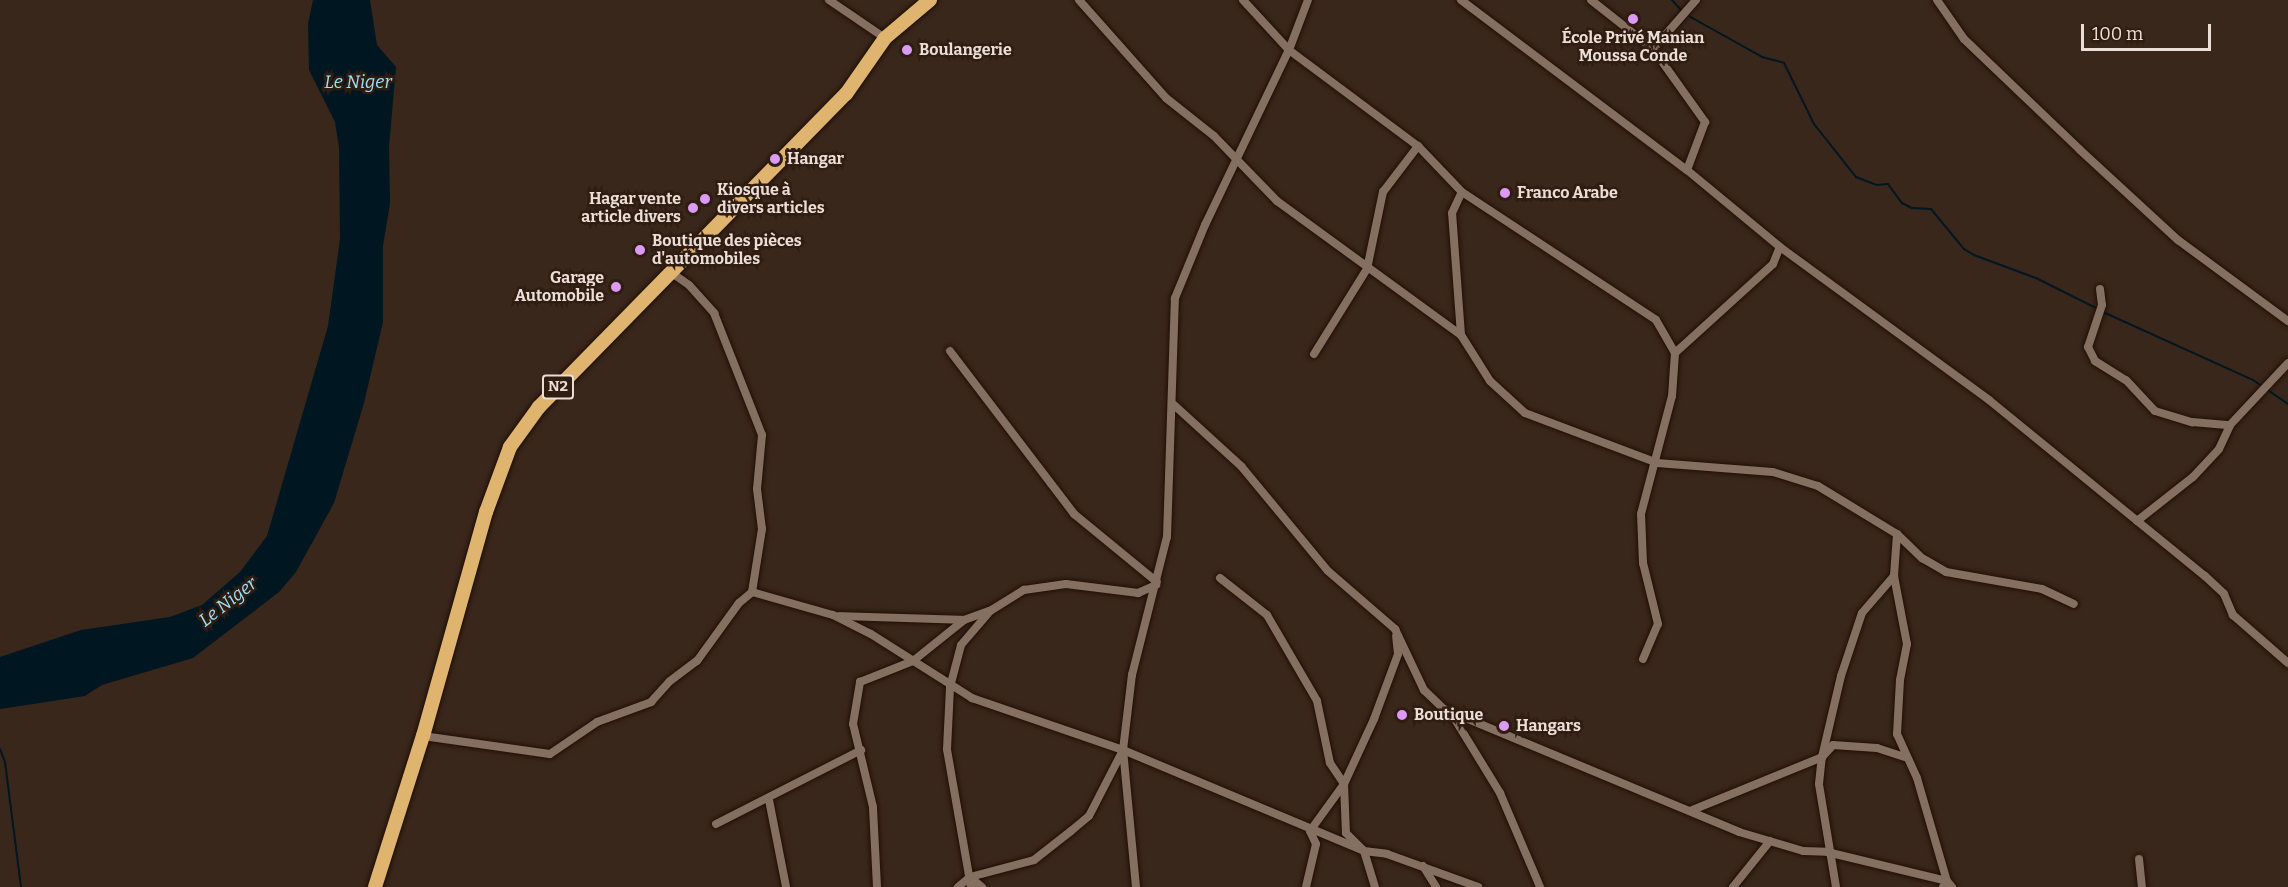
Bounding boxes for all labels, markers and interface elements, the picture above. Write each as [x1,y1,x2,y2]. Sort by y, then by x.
marker: École Privé Manian Moussa Conde [1626,12,1640,26]
scale bar [2084,12,2214,50]
text: 100 m [2092,23,2143,45]
place label: École Privé Manian Moussa Conde [1562,28,1704,66]
place label: Boulangerie [919,40,1012,60]
marker: Boulangerie [900,43,914,57]
water label: Le Niger [324,71,392,93]
place label: Hangar [787,149,844,169]
marker: Hangar [768,152,782,166]
place label: Kiosque à divers articles [717,180,825,218]
place label: Franco Arabe [1517,183,1618,203]
marker: Franco Arabe [1498,186,1512,200]
place label: Hagar vente article divers [581,189,681,227]
marker: Kiosque à divers articles [698,192,712,206]
marker: Hagar vente article divers [686,201,700,215]
place label: Boutique des pièces d'automobiles [652,231,802,269]
marker: Boutique des pièces d'automobiles [633,243,647,257]
place label: Garage Automobile [515,268,604,306]
marker: Garage Automobile [609,280,623,294]
road number: N2 [542,375,574,399]
water label: Le Niger [195,573,261,631]
place label: Boutique [1414,705,1483,725]
marker: Boutique [1395,708,1409,722]
place label: Hangars [1516,716,1581,736]
marker: Hangars [1497,719,1511,733]

